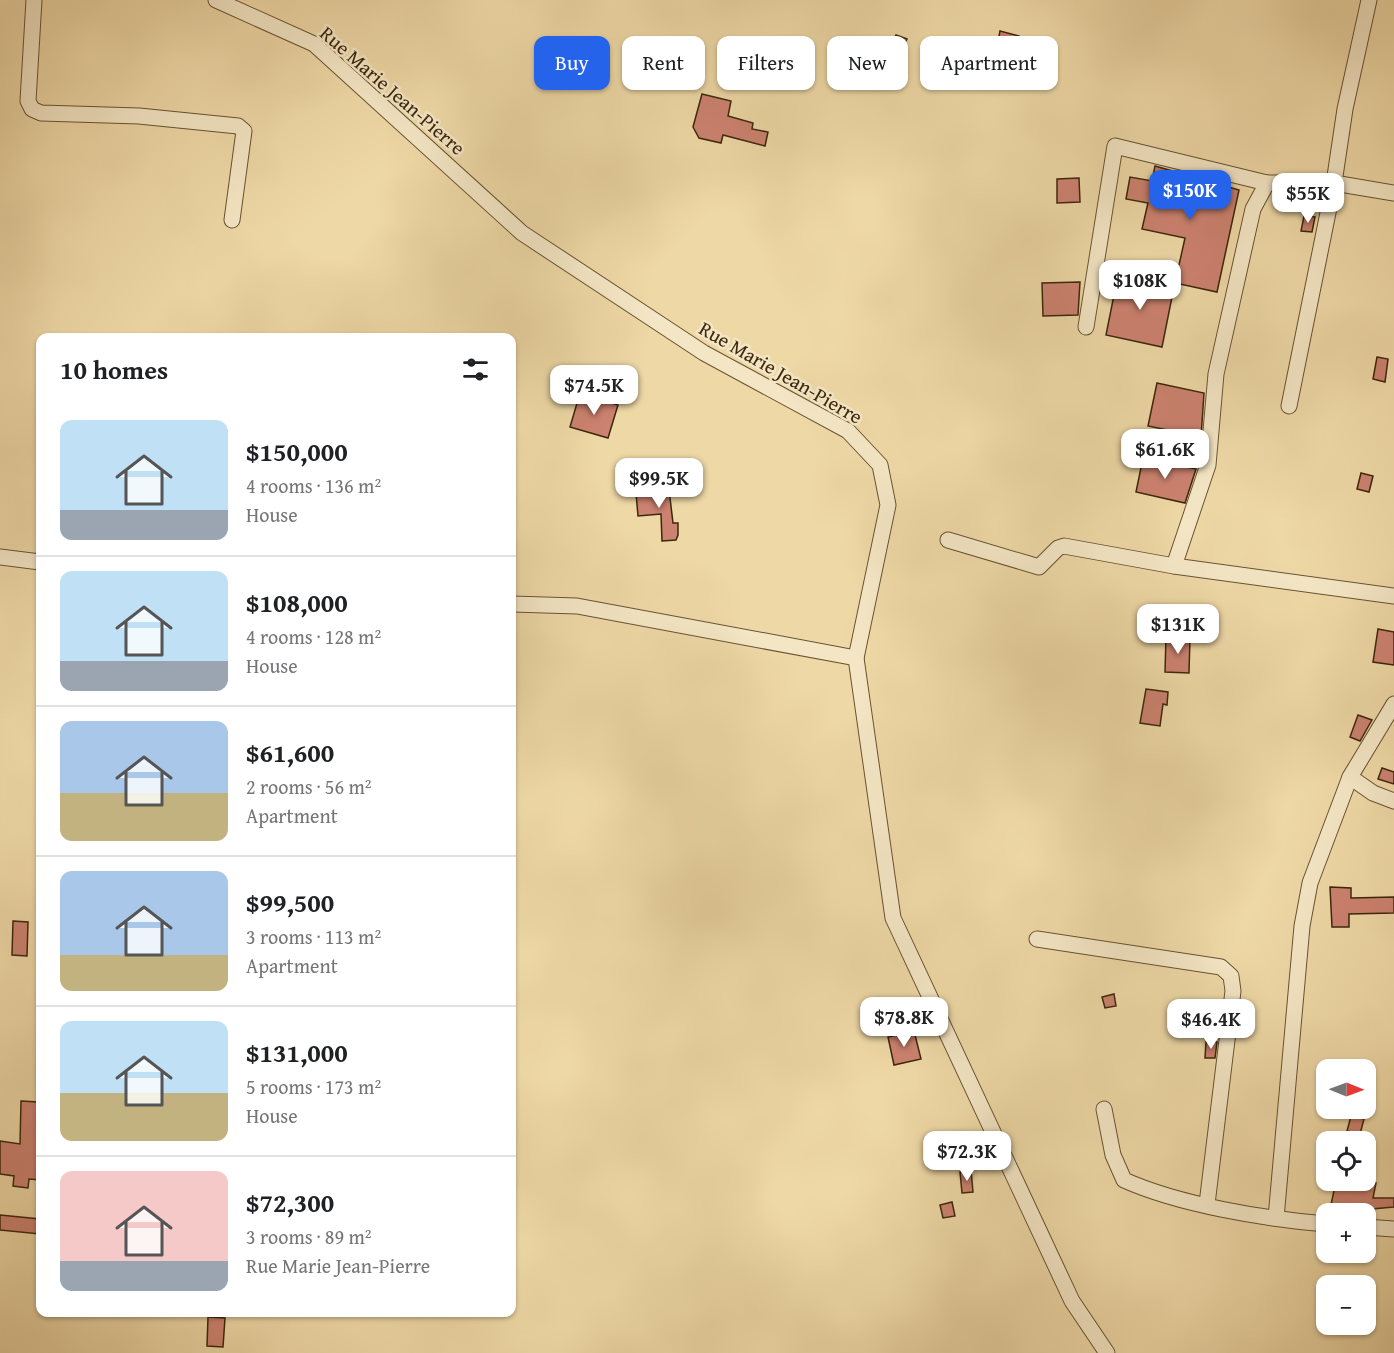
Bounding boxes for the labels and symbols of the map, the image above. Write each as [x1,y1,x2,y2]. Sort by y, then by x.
street label: Rue Marie Jean-Pierre [314,19,472,161]
pin: $150K [1148,170,1232,221]
pin: $55K [1272,173,1344,224]
pin: $108K [1098,260,1182,311]
street label: Rue Marie Jean-Pierre [694,313,868,431]
pin: $74.5K [545,365,643,416]
pin: $61.6K [1116,429,1214,480]
pin: $99.5K [610,458,708,509]
pin: $131K [1136,604,1220,655]
pin: $78.8K [855,997,953,1048]
pin: $46.4K [1162,999,1260,1050]
north arrow [1316,1059,1376,1119]
pin: $72.3K [918,1131,1016,1182]

